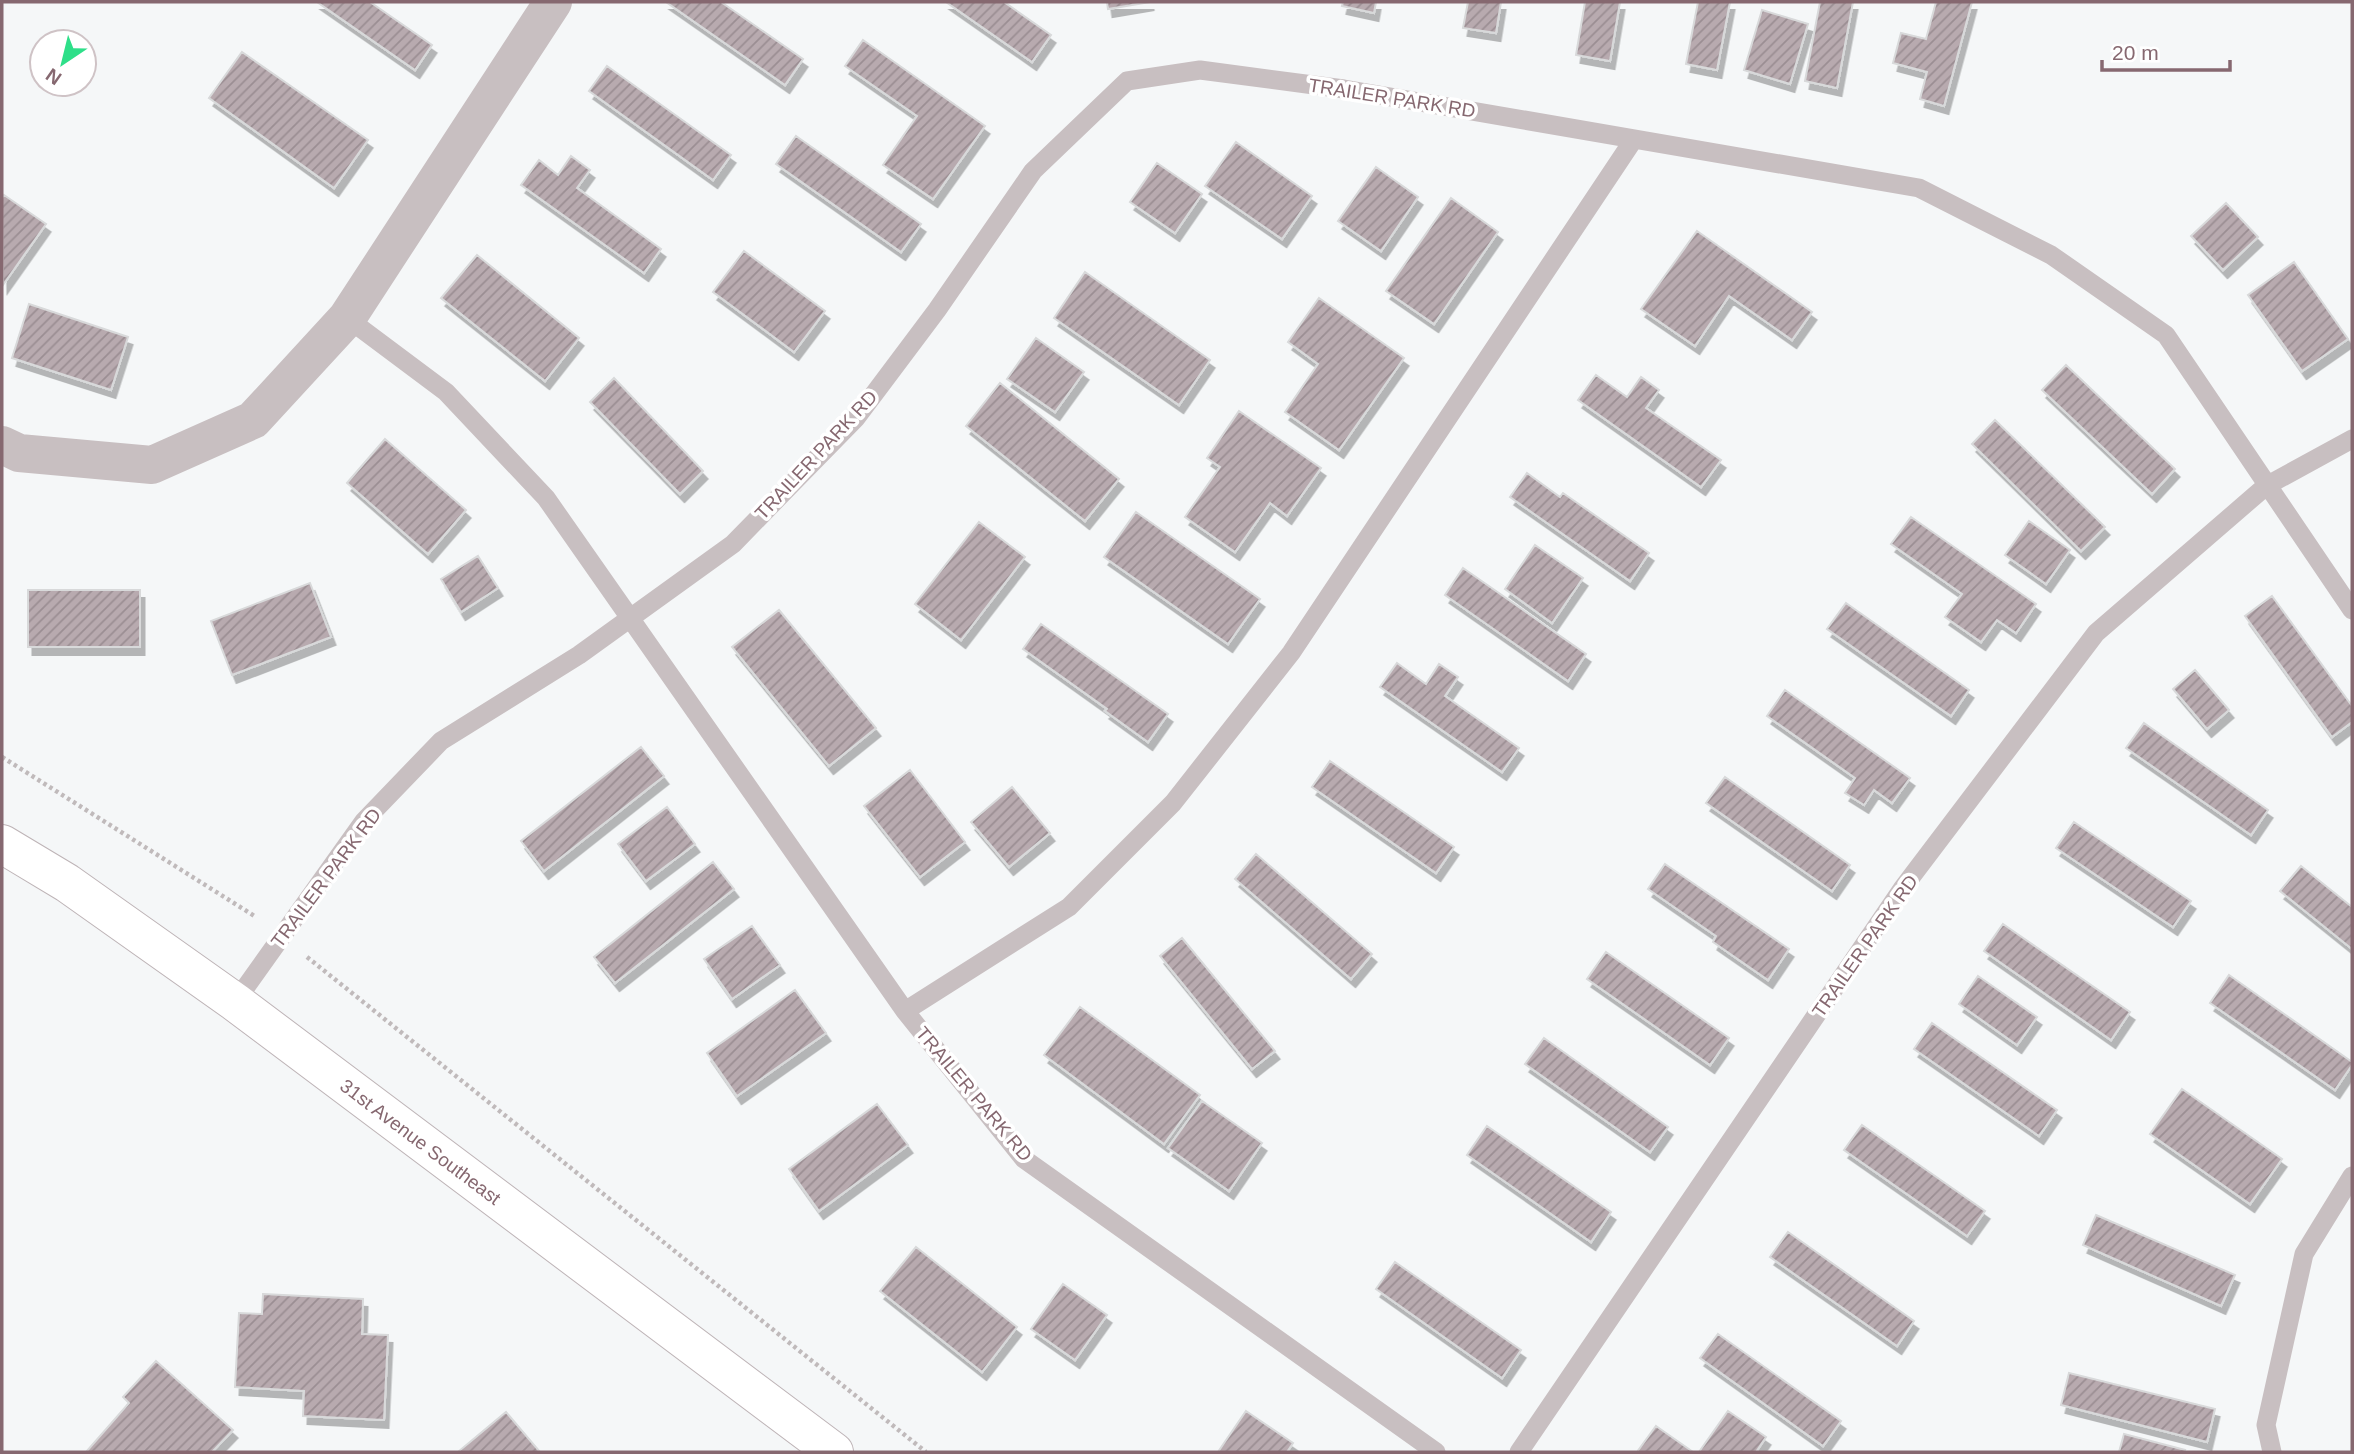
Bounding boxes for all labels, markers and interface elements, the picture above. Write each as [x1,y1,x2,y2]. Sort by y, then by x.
north arrow [28,28,98,98]
scale bar [2102,28,2230,72]
text: 20 m [2112,41,2159,64]
text: N [42,64,65,89]
street label: TRAILER PARK RD [1307,74,1477,122]
street label: TRAILER PARK RD [751,386,881,524]
street label: TRAILER PARK RD [267,804,385,952]
street label: TRAILER PARK RD [1808,871,1922,1021]
street label: TRAILER PARK RD [912,1023,1036,1165]
street label: 31st Avenue Southeast [336,1075,506,1209]

